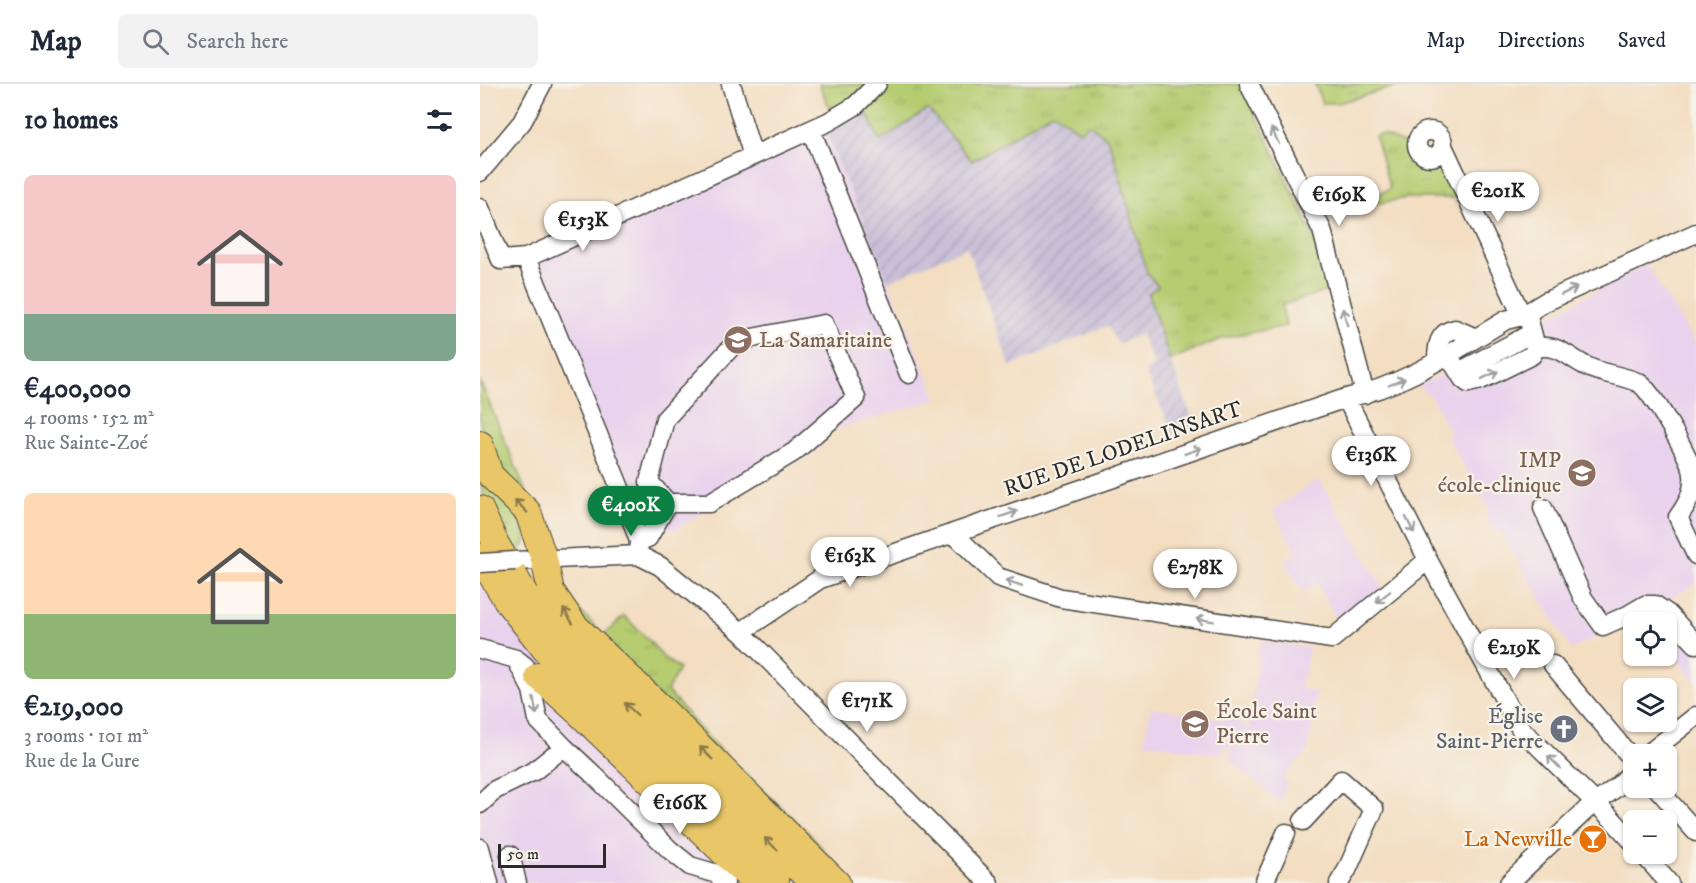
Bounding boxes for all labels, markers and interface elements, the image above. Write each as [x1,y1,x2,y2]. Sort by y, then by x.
search box [118,14,538,68]
text: Map [30,24,82,59]
icon: search [139,25,172,58]
text: Search here [187,28,288,55]
text: Map [1426,28,1465,54]
text: Directions [1498,28,1585,54]
text: Saved [1618,28,1666,54]
text: 10 homes [24,104,118,137]
icon: filters [423,104,456,137]
one-way arrow [1269,128,1281,145]
pin: €201K [1456,172,1540,223]
pin: €169K [1297,176,1381,227]
text: €201K [1471,179,1525,204]
text: €169K [1312,183,1366,208]
pin: €153K [541,201,625,252]
text: €153K [558,208,608,233]
icon: home [186,214,294,322]
one-way arrow [1559,284,1577,296]
one-way arrow [1338,308,1350,327]
school or university icon: La Samaritaine [722,324,754,356]
place label: La Samaritaine [759,327,892,354]
one-way arrow [1480,369,1498,381]
text: €400,000 [24,373,131,406]
one-way arrow [1388,376,1406,387]
street label: RUE DE LODELINSART [1000,395,1246,503]
text: 4 rooms · 152 m² [24,406,154,431]
text: Rue Sainte-Zoé [24,431,148,456]
pin: €136K [1329,436,1413,487]
text: €136K [1346,443,1397,468]
one-way arrow [1183,444,1202,455]
place label: IMP école-clinique [1438,447,1561,499]
school or university icon: IMP école-clinique [1566,457,1598,489]
pin: €400K [589,486,673,537]
text: €400K [602,493,660,518]
one-way arrow [514,498,528,513]
one-way arrow [999,508,1017,519]
one-way arrow [1405,515,1416,533]
icon: home [186,532,294,640]
pin: €163K [808,537,892,588]
text: €163K [825,544,875,569]
pin: €278K [1153,549,1237,600]
text: €278K [1167,556,1223,581]
one-way arrow [1005,576,1024,587]
one-way arrow [1375,591,1391,604]
one-way arrow [562,608,574,625]
map controls [1623,612,1677,864]
button: locate [1623,612,1677,666]
one-way arrow [1195,614,1215,625]
pin: €219K [1472,629,1556,680]
text: €219K [1488,636,1540,661]
button: layers [1623,678,1677,732]
pin: €171K [825,682,909,733]
text: €171K [842,689,893,714]
text: €219,000 [24,691,123,724]
one-way arrow [530,696,542,715]
place label: École Saint Pierre [1216,698,1317,750]
one-way arrow [623,702,638,716]
place label: Église Saint-Pierre [1436,703,1543,755]
school or university icon: École Saint Pierre [1179,708,1211,740]
church icon: Église Saint-Pierre [1548,713,1580,745]
text: 3 rooms · 101 m² [24,724,148,749]
button: + [1623,744,1677,798]
one-way arrow [699,746,714,760]
text: Rue de la Cure [24,749,140,774]
one-way arrow [1547,755,1562,770]
pin: €166K [638,784,722,835]
text: €166K [653,791,707,816]
button: − [1623,810,1677,864]
bar icon: La Newville [1577,823,1609,855]
place label: La Newville [1464,826,1572,853]
one-way arrow [764,836,779,851]
scale bar [498,841,606,868]
text: 50 m [507,844,539,864]

